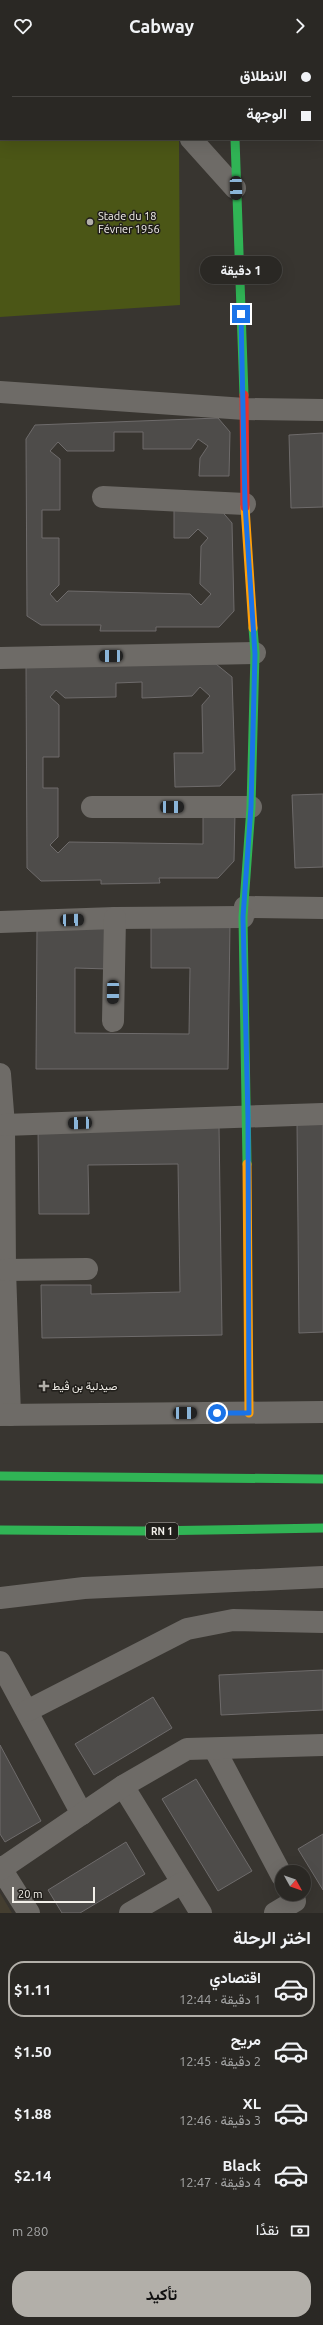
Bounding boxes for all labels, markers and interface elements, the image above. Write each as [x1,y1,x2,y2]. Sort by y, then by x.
icon: heart [12,15,34,37]
icon: forward [289,15,311,37]
text: Cabway [129,16,194,36]
text: الانطلاق [240,67,287,84]
text: الوجهة [246,105,287,122]
car [230,176,242,200]
place label: Stade du 18 Février 1956 [98,210,160,235]
marker: Stade du 18 Février 1956 [85,217,95,227]
callout: 1 دقيقة [200,256,282,284]
text: 1 دقيقة [220,263,262,277]
route end [232,305,250,323]
car [99,650,123,662]
car [160,801,184,813]
car [60,914,84,926]
car [107,980,119,1004]
car [68,1117,92,1129]
place label: صيدلية بن ڤيط [52,1380,118,1393]
marker: صيدلية بن ڤيط [39,1381,49,1391]
route start [208,1404,226,1422]
car [173,1407,197,1419]
road number: RN 1 [146,1523,178,1539]
north arrow [275,1865,311,1901]
map controls [275,1865,311,1901]
scale bar [12,1885,95,1904]
text: 20 m [18,1888,42,1900]
text: اختر الرحلة [233,1927,311,1947]
text: اقتصادي [209,1969,261,1986]
icon: car [273,1971,309,2007]
text: $1.11 [14,1981,52,1998]
text: 1 دقيقة · 12:44 [179,1992,261,2006]
text: مريح [231,2031,261,2048]
icon: car [273,2033,309,2069]
text: $1.50 [14,2043,52,2060]
text: 2 دقيقة · 12:45 [179,2054,261,2068]
text: XL [243,2095,261,2112]
icon: car [273,2095,309,2131]
text: $1.88 [14,2105,52,2122]
text: 3 دقيقة · 12:46 [179,2113,261,2127]
text: Black [222,2157,261,2174]
icon: car [273,2157,309,2193]
text: $2.14 [14,2167,52,2184]
text: 4 دقيقة · 12:47 [179,2175,261,2189]
icon: cash [289,2220,311,2242]
text: نقدًا [256,2221,279,2238]
text: 280 m [12,2224,48,2238]
button: تأكيد [12,2271,311,2317]

